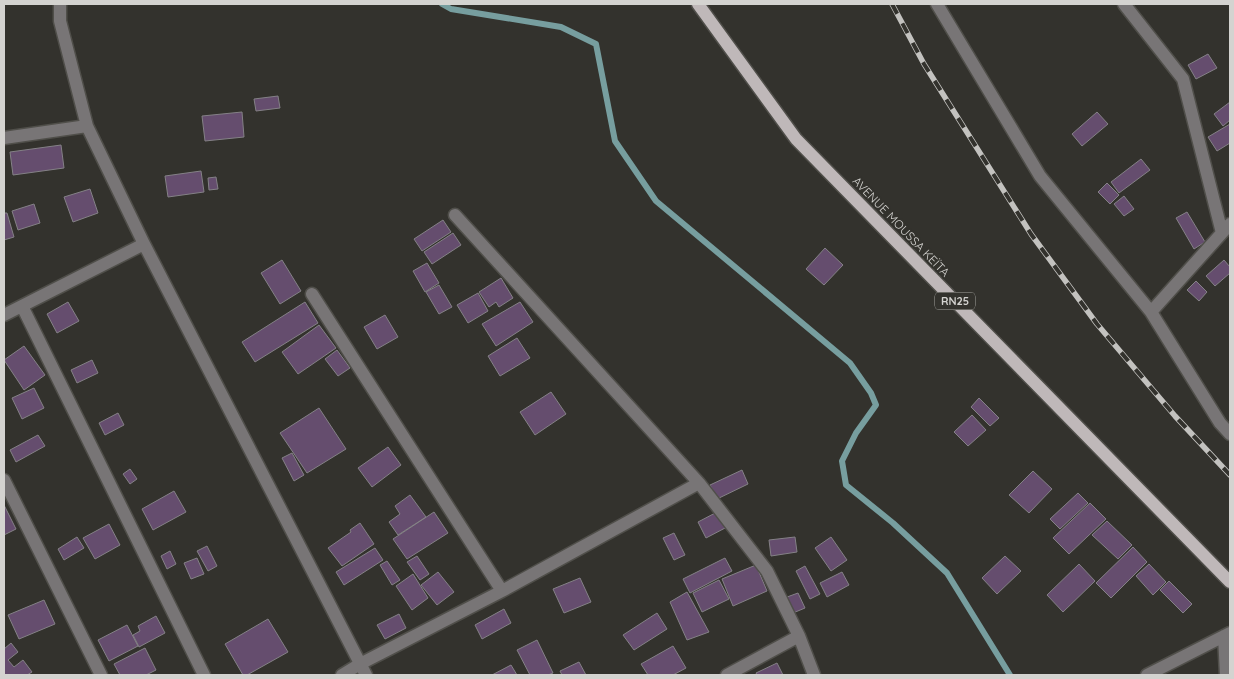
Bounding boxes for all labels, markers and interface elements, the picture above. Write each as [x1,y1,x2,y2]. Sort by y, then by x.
street label: AVENUE MOUSSA KEÏTA [850,174,953,280]
road number: RN25 [935,292,975,310]

